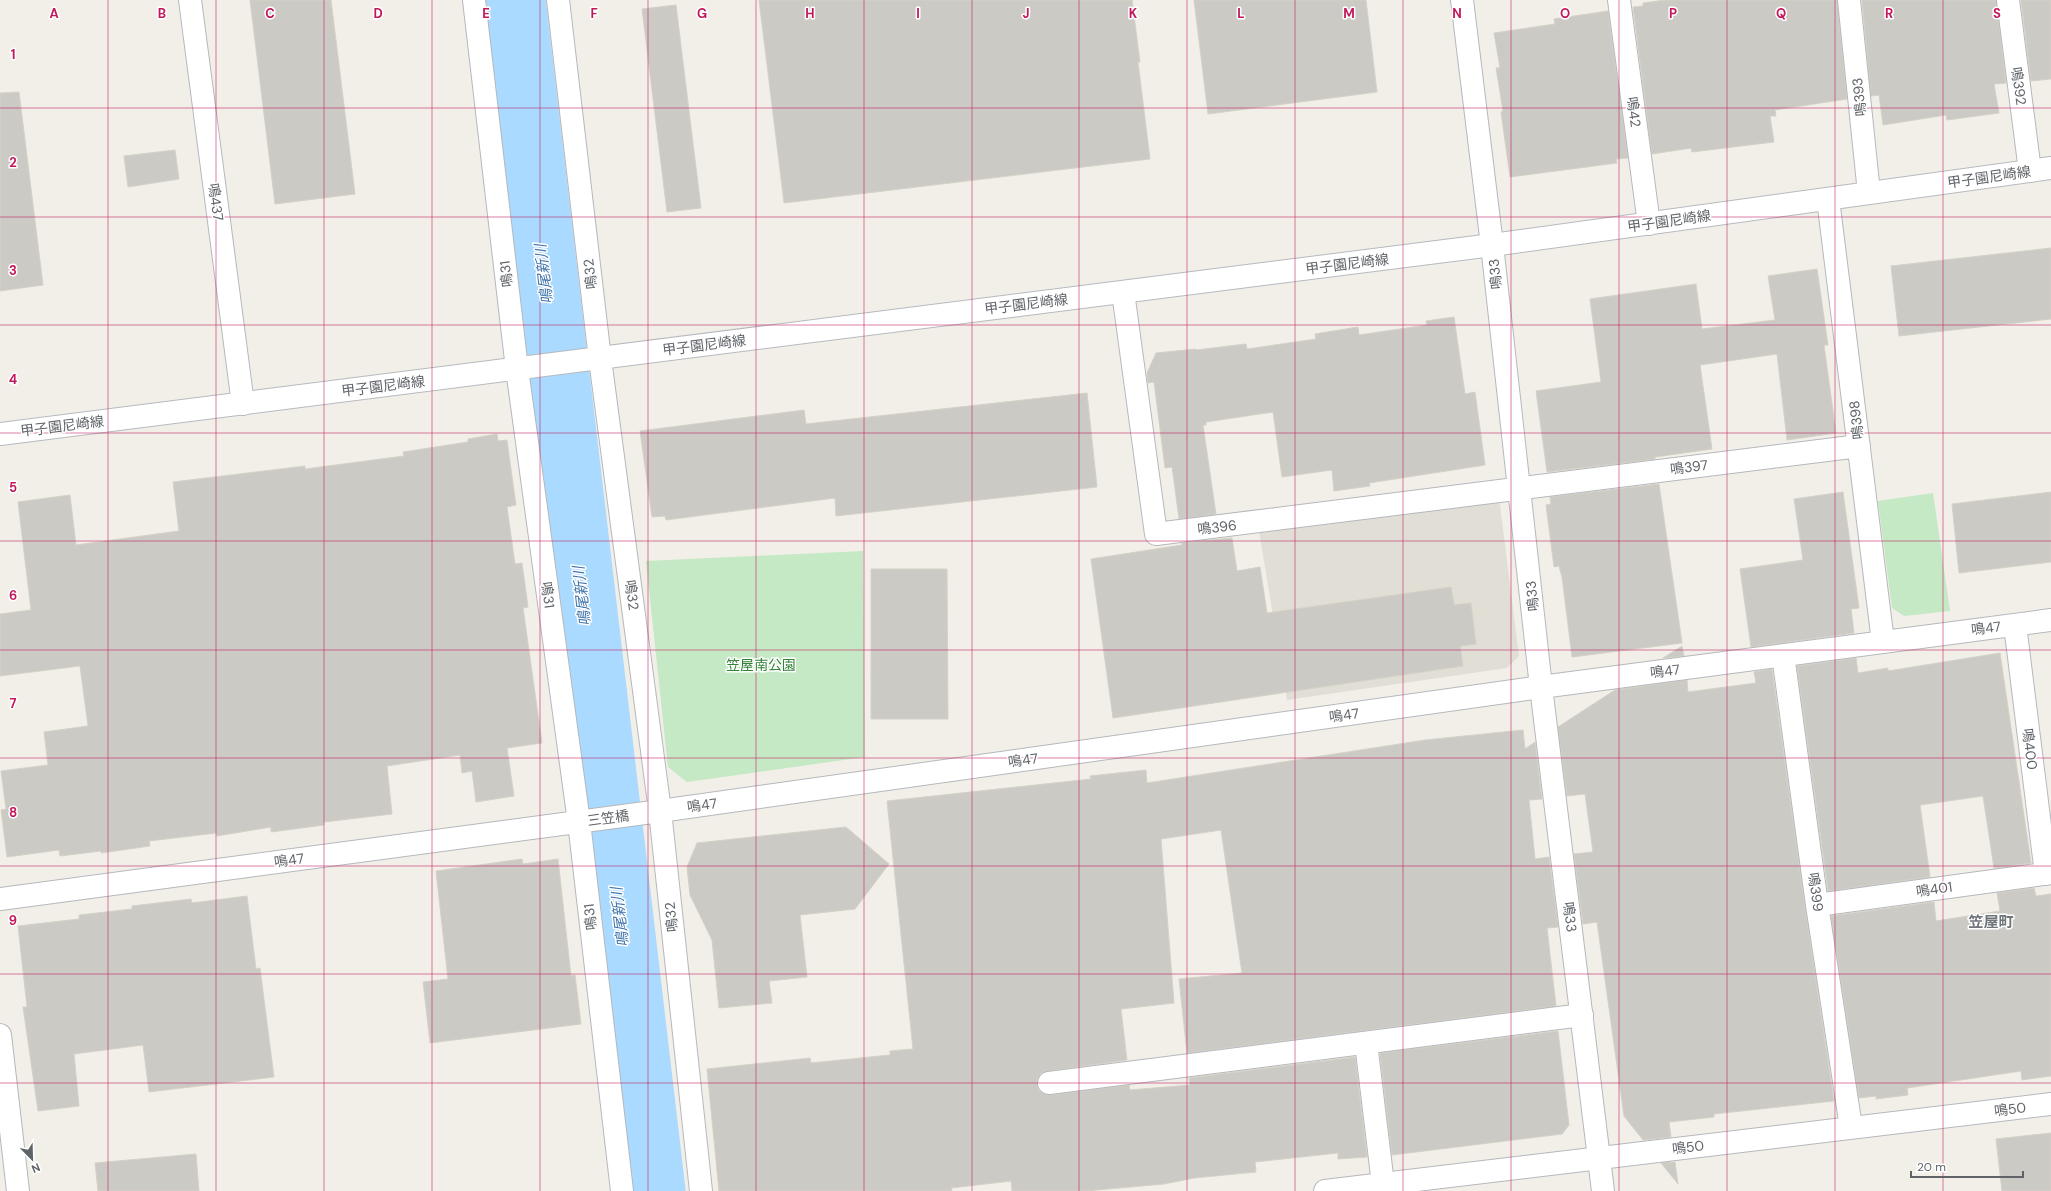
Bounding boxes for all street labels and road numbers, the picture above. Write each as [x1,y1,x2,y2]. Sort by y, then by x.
street label: 鳴392 [2007,66,2031,106]
street label: 鳴393 [1848,77,1870,117]
street label: 鳴42 [1623,96,1645,128]
street label: 甲子園尼崎線 [1946,162,2032,192]
street label: 鳴437 [204,182,228,222]
street label: 甲子園尼崎線 [1626,206,1712,236]
street label: 甲子園尼崎線 [1304,250,1390,278]
street label: 鳴32 [579,258,601,290]
street label: 鳴33 [1484,258,1506,290]
street label: 鳴31 [495,260,517,288]
street label: 甲子園尼崎線 [983,290,1069,318]
street label: 甲子園尼崎線 [661,331,747,359]
street label: 甲子園尼崎線 [340,372,426,400]
street label: 鳴398 [1845,400,1867,440]
street label: 甲子園尼崎線 [19,412,105,440]
street label: 鳴397 [1669,456,1709,478]
street label: 鳴396 [1196,516,1238,538]
street label: 鳴32 [621,579,643,611]
street label: 鳴33 [1521,580,1543,612]
street label: 鳴31 [537,581,559,609]
street label: 鳴47 [1970,617,2002,639]
street label: 鳴47 [1649,660,1681,682]
street label: 鳴47 [1328,704,1360,726]
street label: 鳴400 [2019,727,2041,771]
street label: 鳴47 [1007,749,1039,771]
street label: 鳴47 [686,794,718,816]
street label: 三笠橋 [586,806,630,830]
street label: 鳴47 [273,849,305,871]
street label: 鳴399 [1804,871,1828,913]
street label: 鳴401 [1915,878,1953,900]
street label: 鳴32 [660,901,682,933]
street label: 鳴33 [1559,901,1581,933]
street label: 鳴31 [579,903,601,931]
street label: 鳴50 [1993,1098,2027,1120]
street label: 鳴50 [1671,1136,1705,1158]

